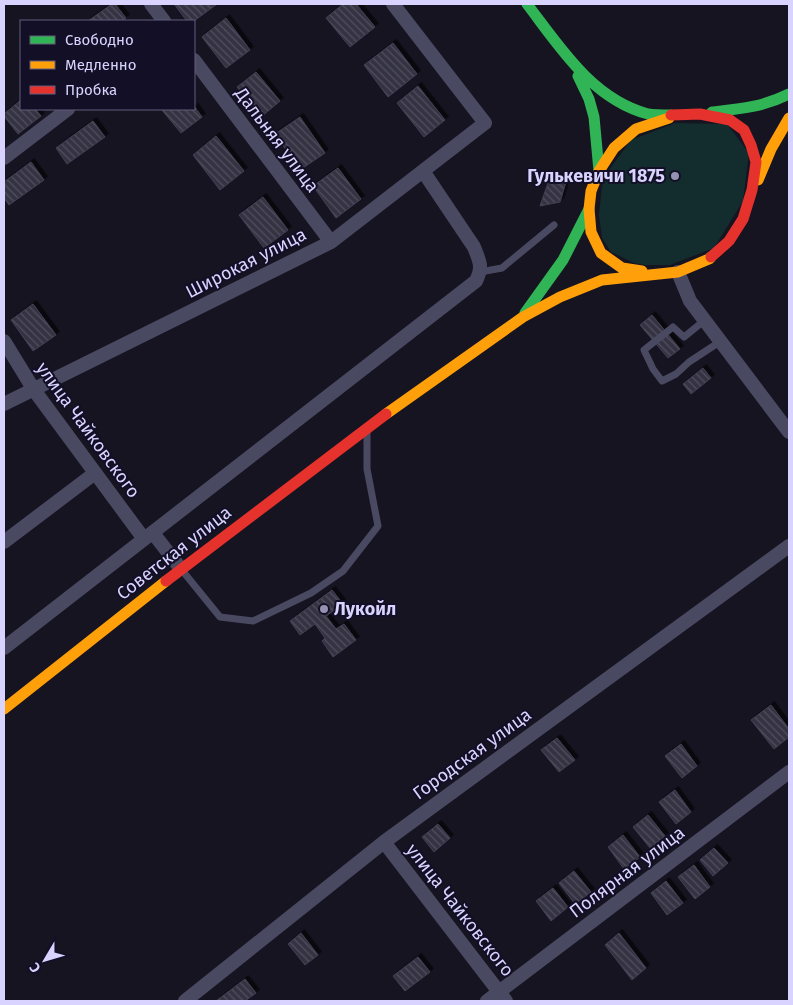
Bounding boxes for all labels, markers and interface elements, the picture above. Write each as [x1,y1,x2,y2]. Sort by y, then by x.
legend [20,20,195,110]
text: Свободно [65,31,134,49]
text: Медленно [65,56,137,74]
text: Пробка [65,81,117,99]
street label: Дальняя улица [230,82,324,197]
place label: Гулькевичи 1875 [527,165,665,187]
marker: Гулькевичи 1875 [669,170,681,182]
street label: Широкая улица [182,223,310,303]
street label: улица Чайковского [31,358,145,502]
street label: Советская улица [112,501,236,605]
place label: Лукойл [334,598,396,620]
marker: Лукойл [318,603,330,615]
street label: Городская улица [408,704,536,804]
street label: Полярная улица [565,821,689,923]
street label: улица Чайковского [401,839,519,981]
north arrow [20,935,70,985]
text: С [26,959,44,976]

